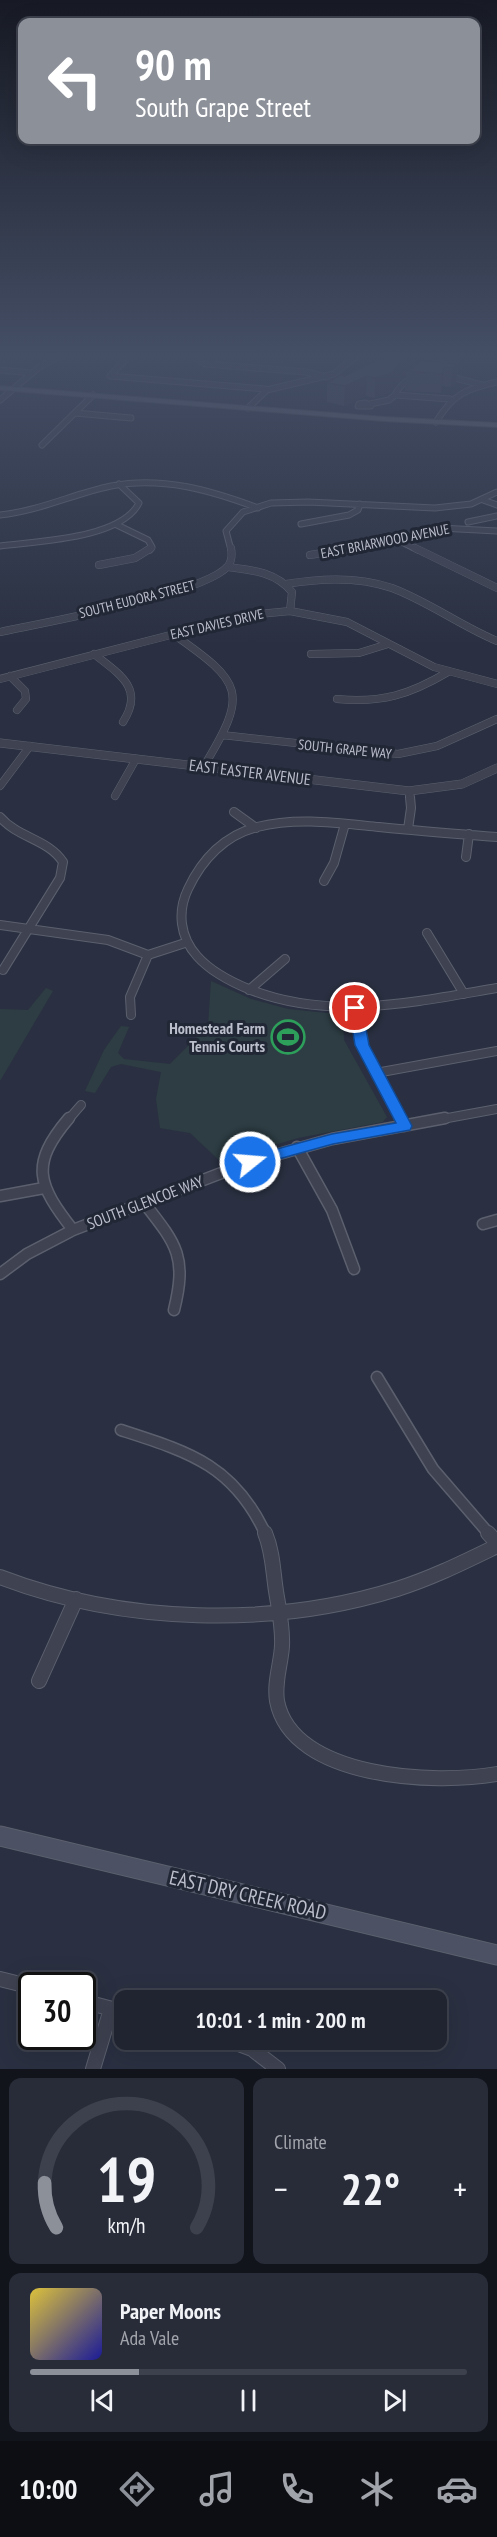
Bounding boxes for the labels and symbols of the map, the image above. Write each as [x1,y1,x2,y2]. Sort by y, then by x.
street label: EAST BRIARWOOD AVENUE [319,520,451,562]
street label: SOUTH EUDORA STREET [77,576,198,622]
street label: EAST DAVIES DRIVE [169,605,265,643]
street label: SOUTH GRAPE WAY [297,735,393,763]
street label: EAST EASTER AVENUE [188,755,312,789]
pin [329,982,380,1033]
place label: Homestead Farm Tennis Courts [169,1018,265,1056]
sports icon: Homestead Farm Tennis Courts [270,1019,306,1055]
position arrow [218,1130,282,1194]
street label: SOUTH GLENCOE WAY [84,1170,207,1233]
street label: EAST DRY CREEK ROAD [167,1864,329,1926]
speed limit sign: 30 [18,1972,96,2050]

